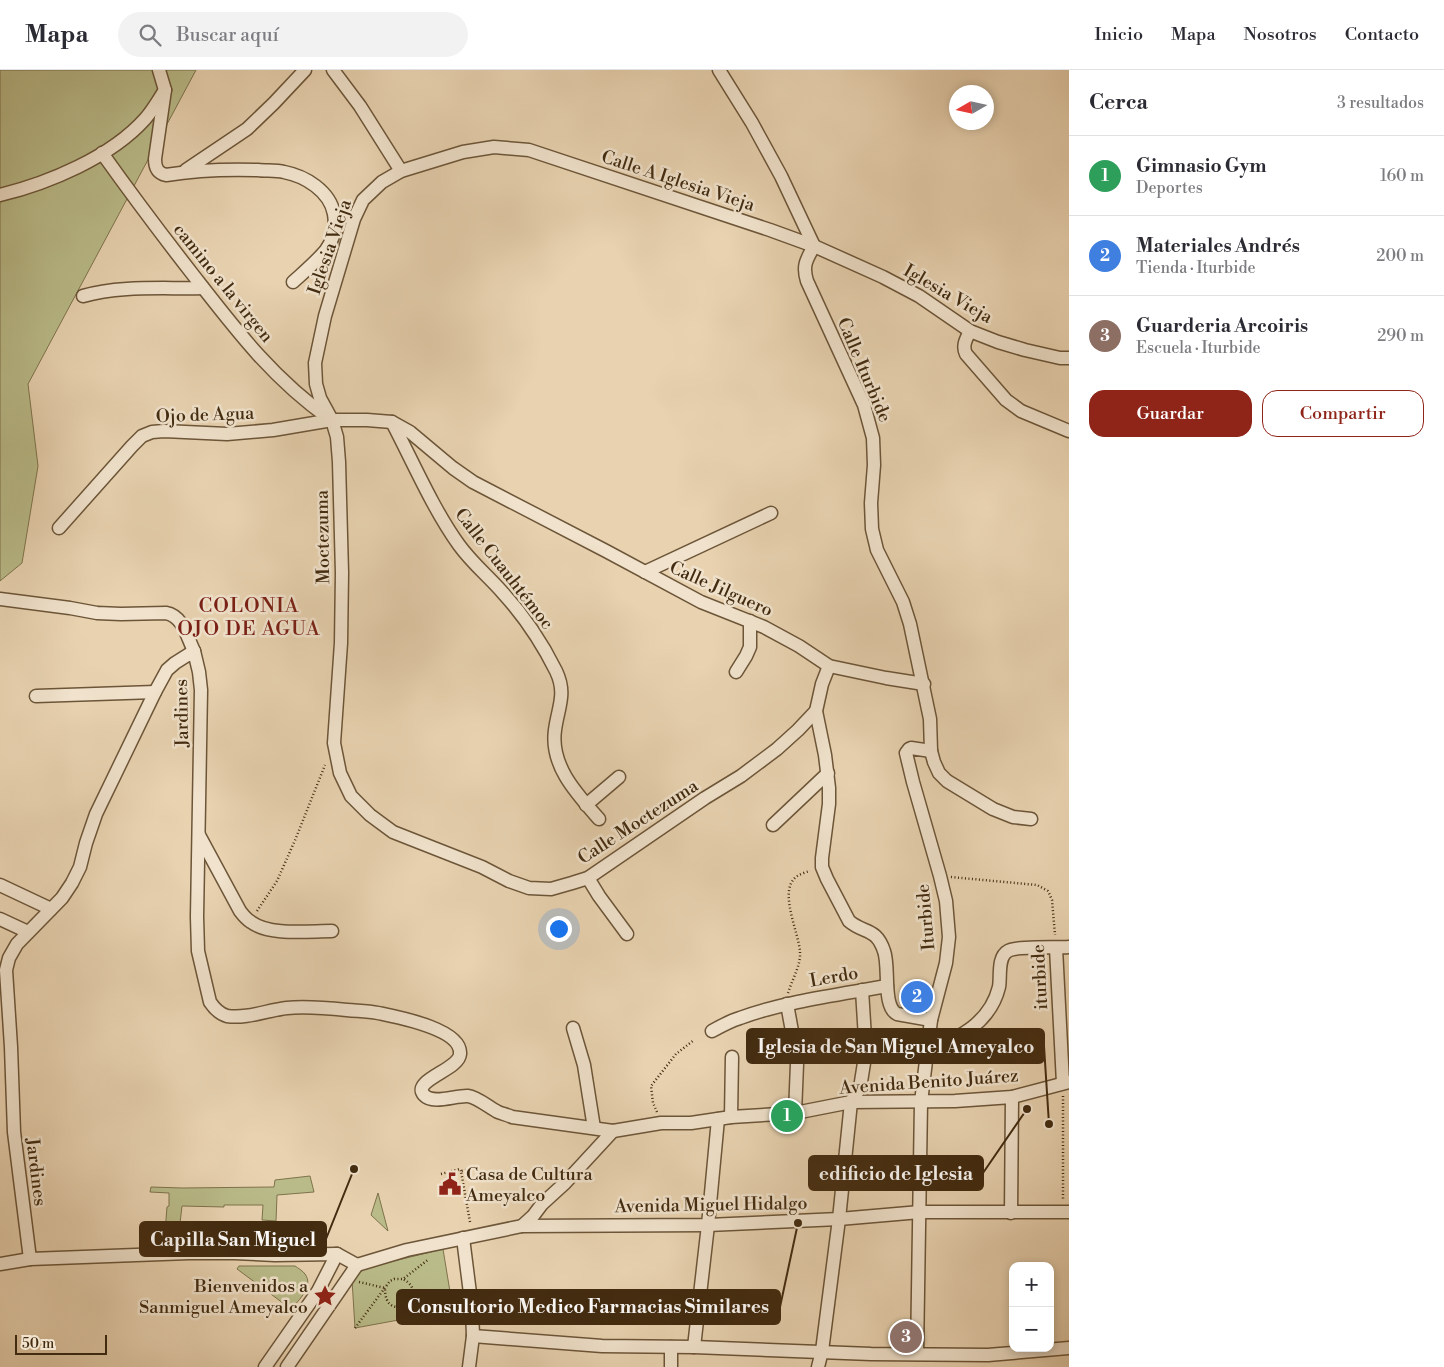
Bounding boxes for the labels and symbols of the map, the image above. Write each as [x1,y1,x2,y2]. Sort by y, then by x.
north arrow [949,85,994,130]
street label: Calle A Iglesia Vieja [598,145,759,217]
street label: Iglesia Vieja [303,196,357,298]
street label: camino a la virgen [168,219,278,348]
street label: Iglesia Vieja [899,259,997,329]
street label: Calle Iturbide [832,314,896,426]
street label: Ojo de Agua [155,402,255,428]
street label: Moctezuma [311,489,335,584]
street label: Calle Cuauhtémoc [449,504,559,634]
street label: Calle Jilguero [666,556,776,622]
district label: COLONIA OJO DE AGUA [177,594,321,642]
street label: Jardines [170,679,194,748]
street label: Calle Moctezuma [573,774,703,870]
street label: Iturbide [912,883,940,951]
your location [546,916,572,942]
street label: iturbide [1027,944,1053,1010]
street label: Lerdo [808,961,860,993]
pin: 2 [901,978,933,1016]
callout: Iglesia de San Miguel Ameyalco [747,1029,1044,1063]
text: Iglesia de San Miguel Ameyalco [758,1035,1034,1059]
street label: Avenida Benito Juárez [838,1064,1019,1100]
pin: 1 [771,1097,803,1135]
street label: Jardines [20,1136,52,1207]
callout: edificio de Iglesia [809,1156,983,1190]
text: edificio de Iglesia [819,1162,974,1186]
place label: Casa de Cultura Ameyalco [465,1163,593,1207]
public building icon: Casa de Cultura Ameyalco [437,1171,463,1197]
street label: Avenida Miguel Hidalgo [613,1192,808,1218]
callout: Capilla San Miguel [140,1222,326,1256]
text: Capilla San Miguel [150,1228,316,1252]
place label: Bienvenidos a Sanmiguel Ameyalco [139,1275,309,1319]
place icon: Bienvenidos a Sanmiguel Ameyalco [312,1283,338,1309]
callout: Consultorio Medico Farmacias Similares [397,1290,780,1324]
text: Consultorio Medico Farmacias Similares [407,1295,769,1319]
pin: 3 [890,1318,922,1356]
scale bar [15,1332,108,1355]

